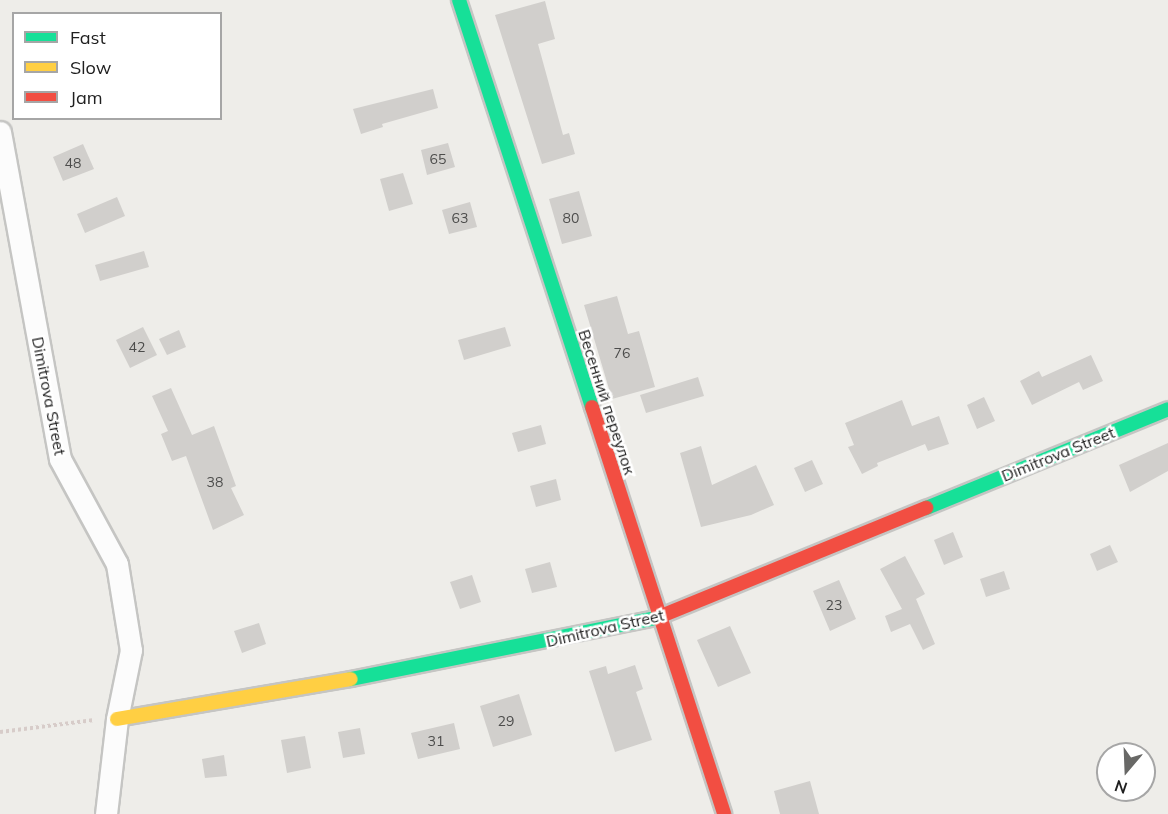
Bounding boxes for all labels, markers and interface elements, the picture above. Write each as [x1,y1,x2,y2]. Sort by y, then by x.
legend [12,12,222,120]
text: Fast [70,26,106,49]
text: Slow [70,56,111,79]
text: Jam [70,86,103,109]
house number: 65 [430,151,446,167]
house number: 48 [65,155,81,171]
house number: 63 [452,210,468,226]
house number: 80 [563,210,579,226]
street label: Весенний переулок [574,327,640,477]
street label: Dimitrova Street [28,335,70,457]
house number: 42 [129,339,145,355]
house number: 76 [614,345,630,361]
street label: Dimitrova Street [999,423,1117,485]
house number: 38 [207,474,223,490]
house number: 23 [826,597,842,613]
street label: Dimitrova Street [544,605,666,651]
house number: 29 [498,713,514,729]
house number: 31 [428,733,444,749]
north arrow [1096,742,1156,802]
text: N [1112,776,1130,799]

